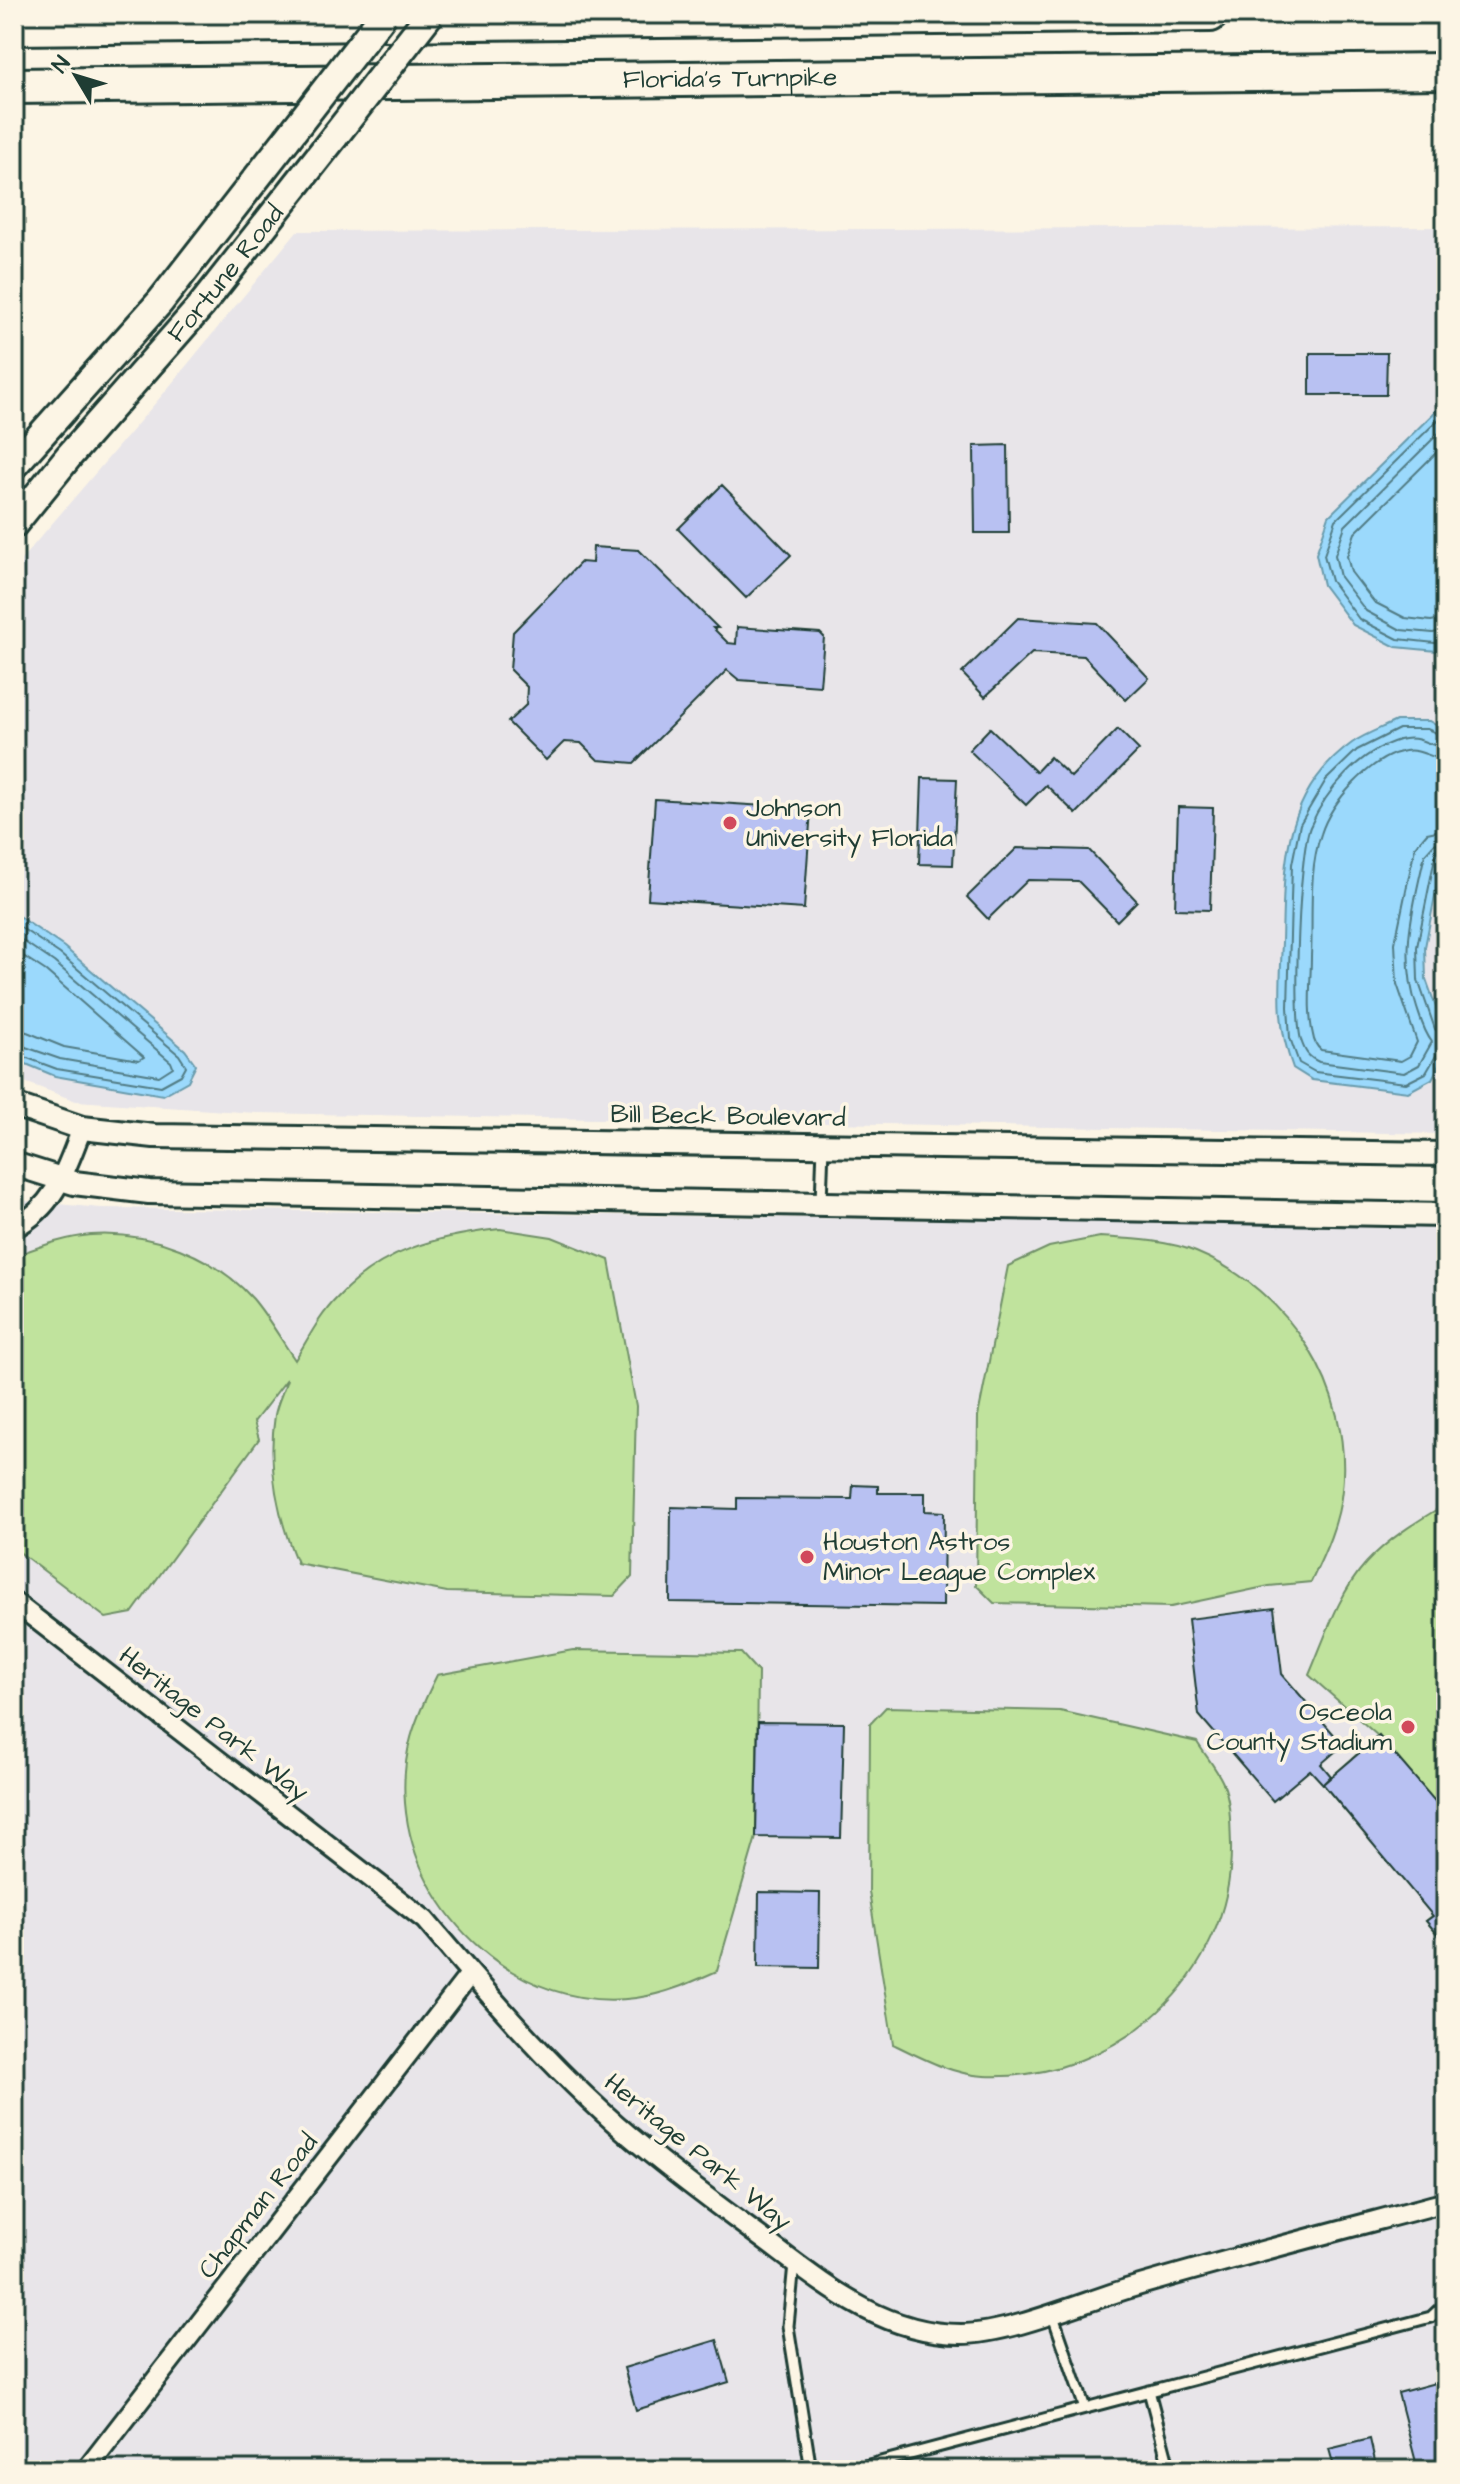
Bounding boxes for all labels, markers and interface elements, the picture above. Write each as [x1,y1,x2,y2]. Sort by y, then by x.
north arrow [36,36,116,116]
text: N [45,49,78,80]
street label: Florida's Turnpike [622,59,837,98]
street label: Fortune Road [159,197,292,350]
place label: Johnson University Florida [746,790,953,858]
marker: Johnson University Florida [721,814,739,832]
street label: Bill Beck Boulevard [610,1096,846,1136]
place label: Houston Astros Minor League Complex [823,1524,1096,1592]
marker: Houston Astros Minor League Complex [798,1548,816,1566]
street label: Heritage Park Way [110,1638,317,1811]
place label: Osceola County Stadium [1206,1694,1393,1762]
marker: Osceola County Stadium [1399,1718,1417,1736]
street label: Heritage Park Way [595,2065,800,2241]
street label: Chapman Road [190,2126,326,2286]

